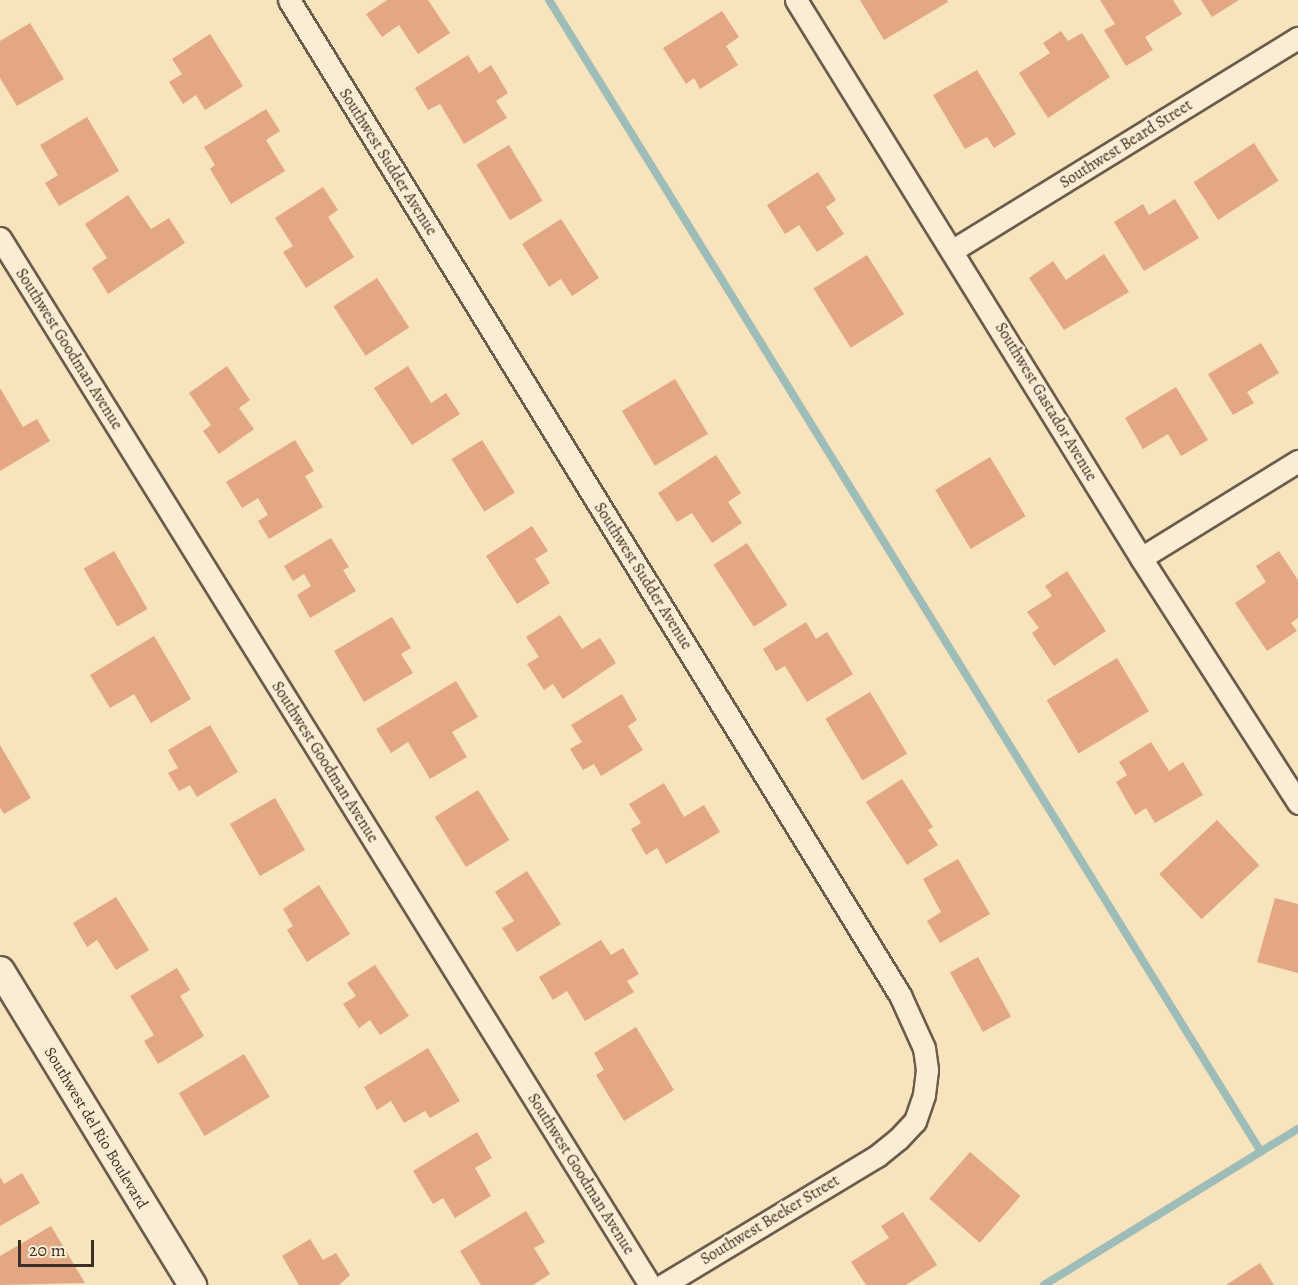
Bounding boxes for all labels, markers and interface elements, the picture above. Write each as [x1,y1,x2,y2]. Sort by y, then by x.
street label: Southwest Sudder Avenue [335,85,441,239]
street label: Southwest Beard Street [1056,95,1196,193]
street label: Southwest Goodman Avenue [11,265,127,433]
street label: Southwest Gastador Avenue [991,319,1101,485]
street label: Southwest Sudder Avenue [590,499,696,653]
street label: Southwest Goodman Avenue [267,678,383,846]
street label: Southwest del Rio Boulevard [40,1044,152,1212]
street label: Southwest Goodman Avenue [523,1090,639,1258]
street label: Southwest Beeker Street [697,1171,843,1269]
scale bar [21,1228,98,1266]
text: 20 m [29,1238,66,1262]

